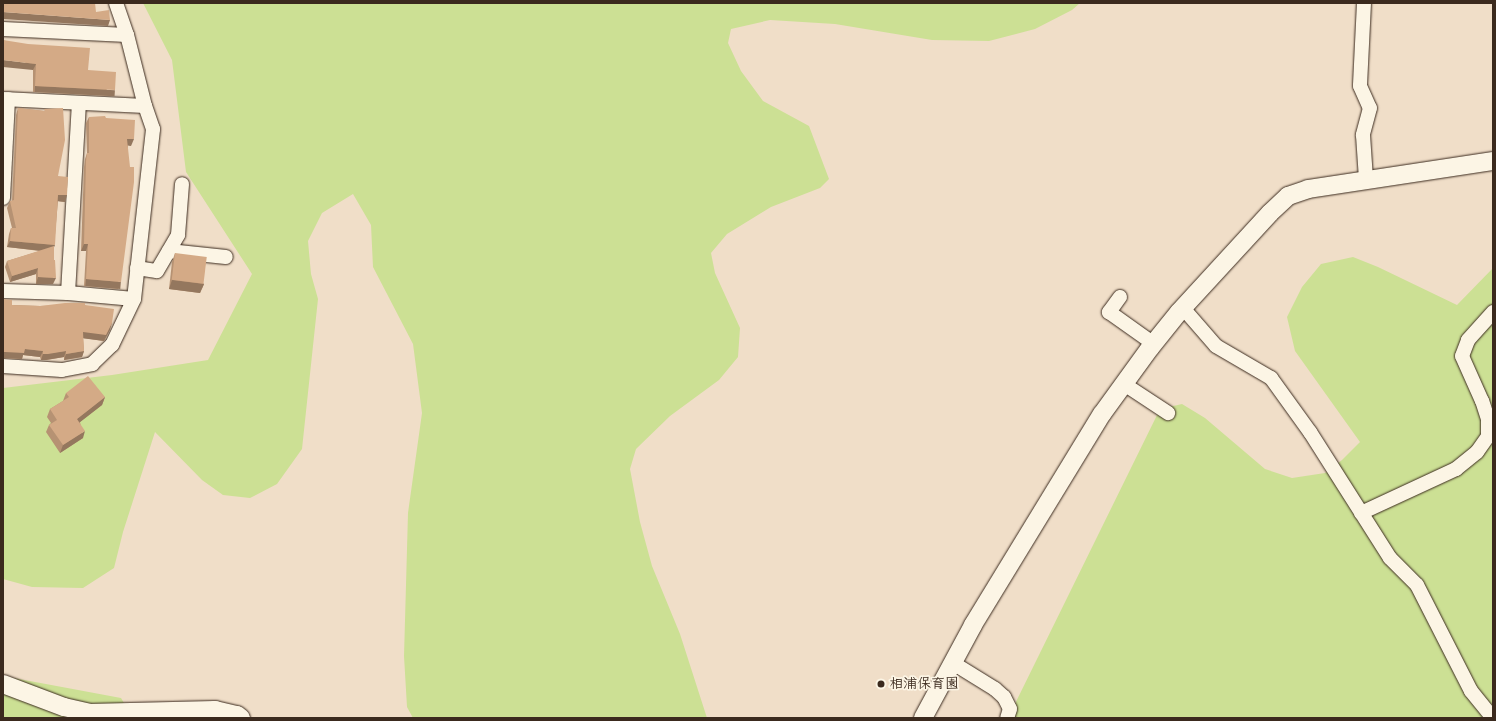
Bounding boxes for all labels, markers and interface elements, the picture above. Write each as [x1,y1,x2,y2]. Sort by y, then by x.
place label: 相浦保育園 [889,676,959,692]
marker: 相浦保育園 [876,679,886,689]

